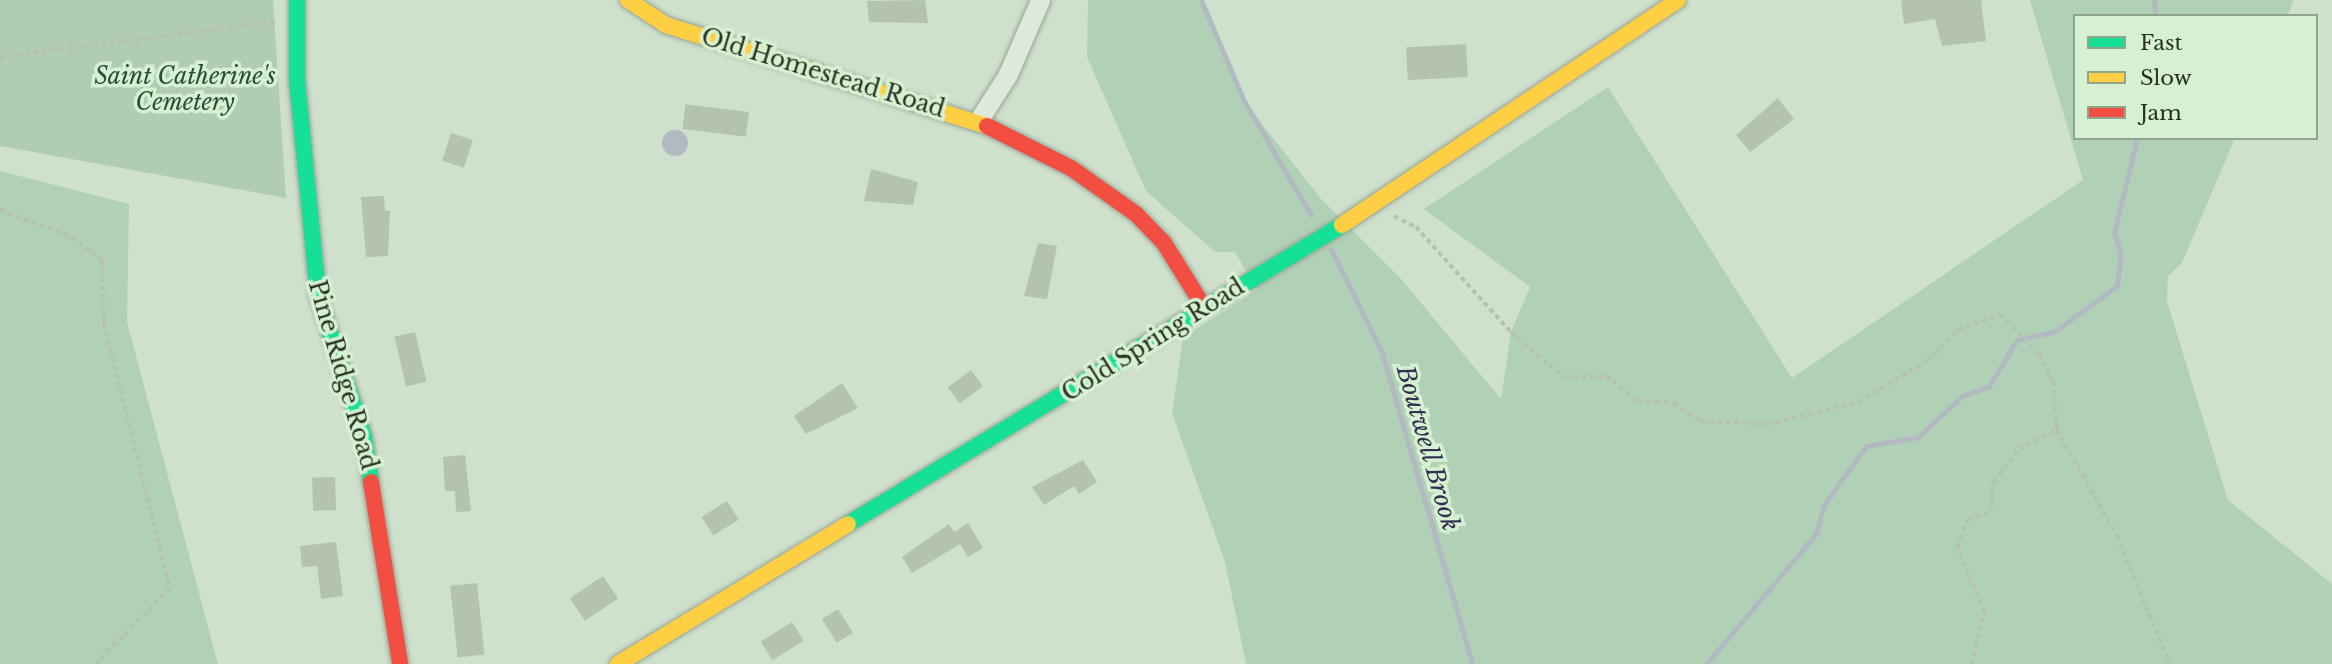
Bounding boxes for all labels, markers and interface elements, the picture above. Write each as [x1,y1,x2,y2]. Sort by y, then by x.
legend [2073,14,2318,140]
street label: Old Homestead Road [698,23,948,123]
text: Fast [2140,30,2182,56]
park label: Saint Catherine's Cemetery [94,62,276,116]
text: Slow [2140,65,2192,91]
text: Jam [2140,100,2182,126]
street label: Cold Spring Road [1057,273,1249,407]
street label: Pine Ridge Road [303,277,383,473]
water label: Boutwell Brook [1391,362,1465,534]

